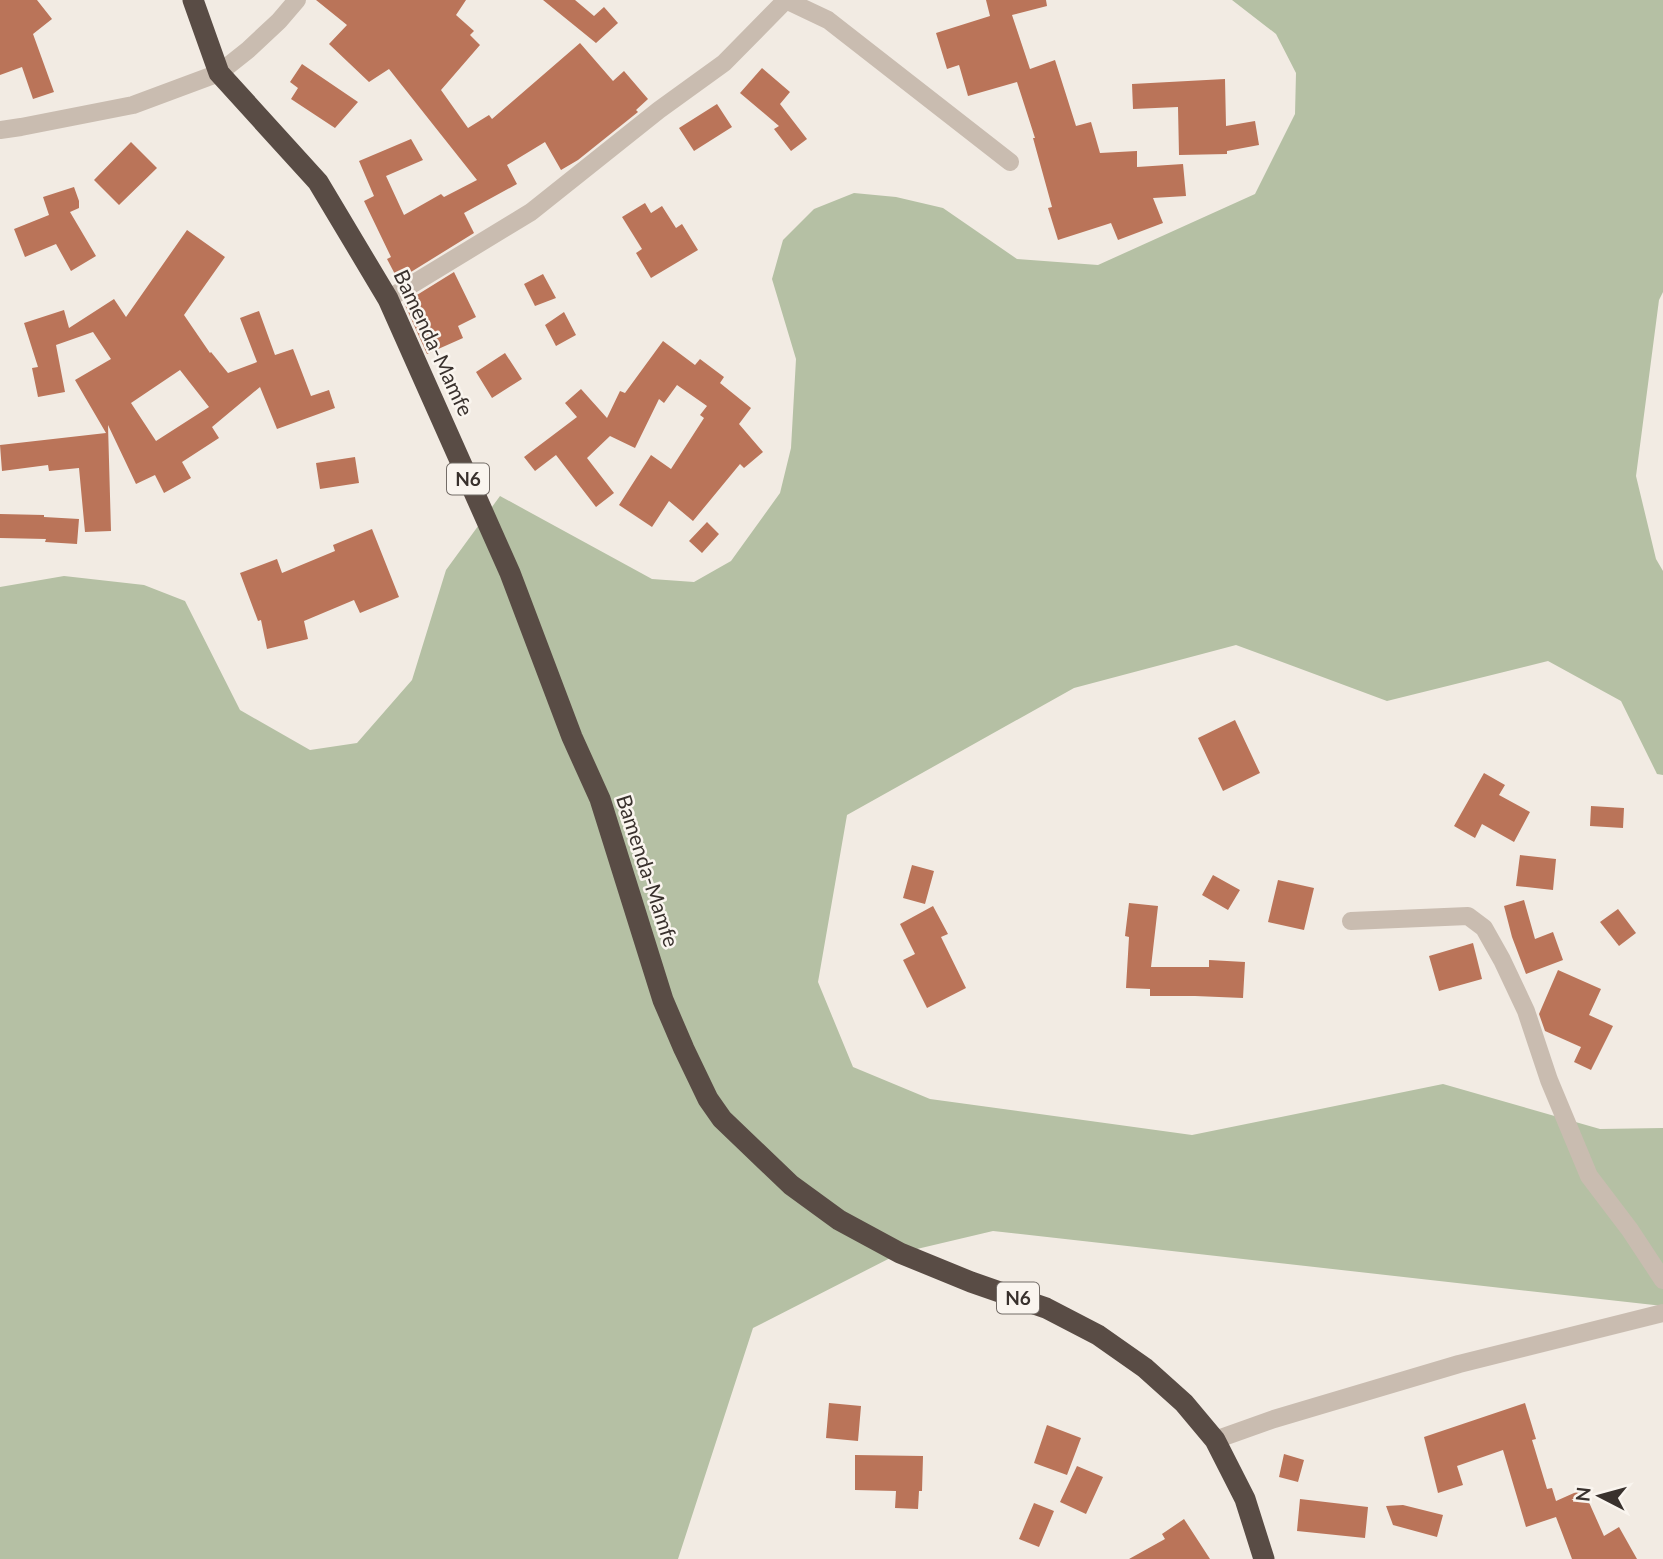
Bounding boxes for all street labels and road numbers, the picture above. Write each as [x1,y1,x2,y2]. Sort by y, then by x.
street label: Bamenda-Mamfe [389,265,479,420]
road number: N6 [447,464,489,494]
street label: Bamenda-Mamfe [612,791,685,950]
road number: N6 [997,1282,1039,1314]

